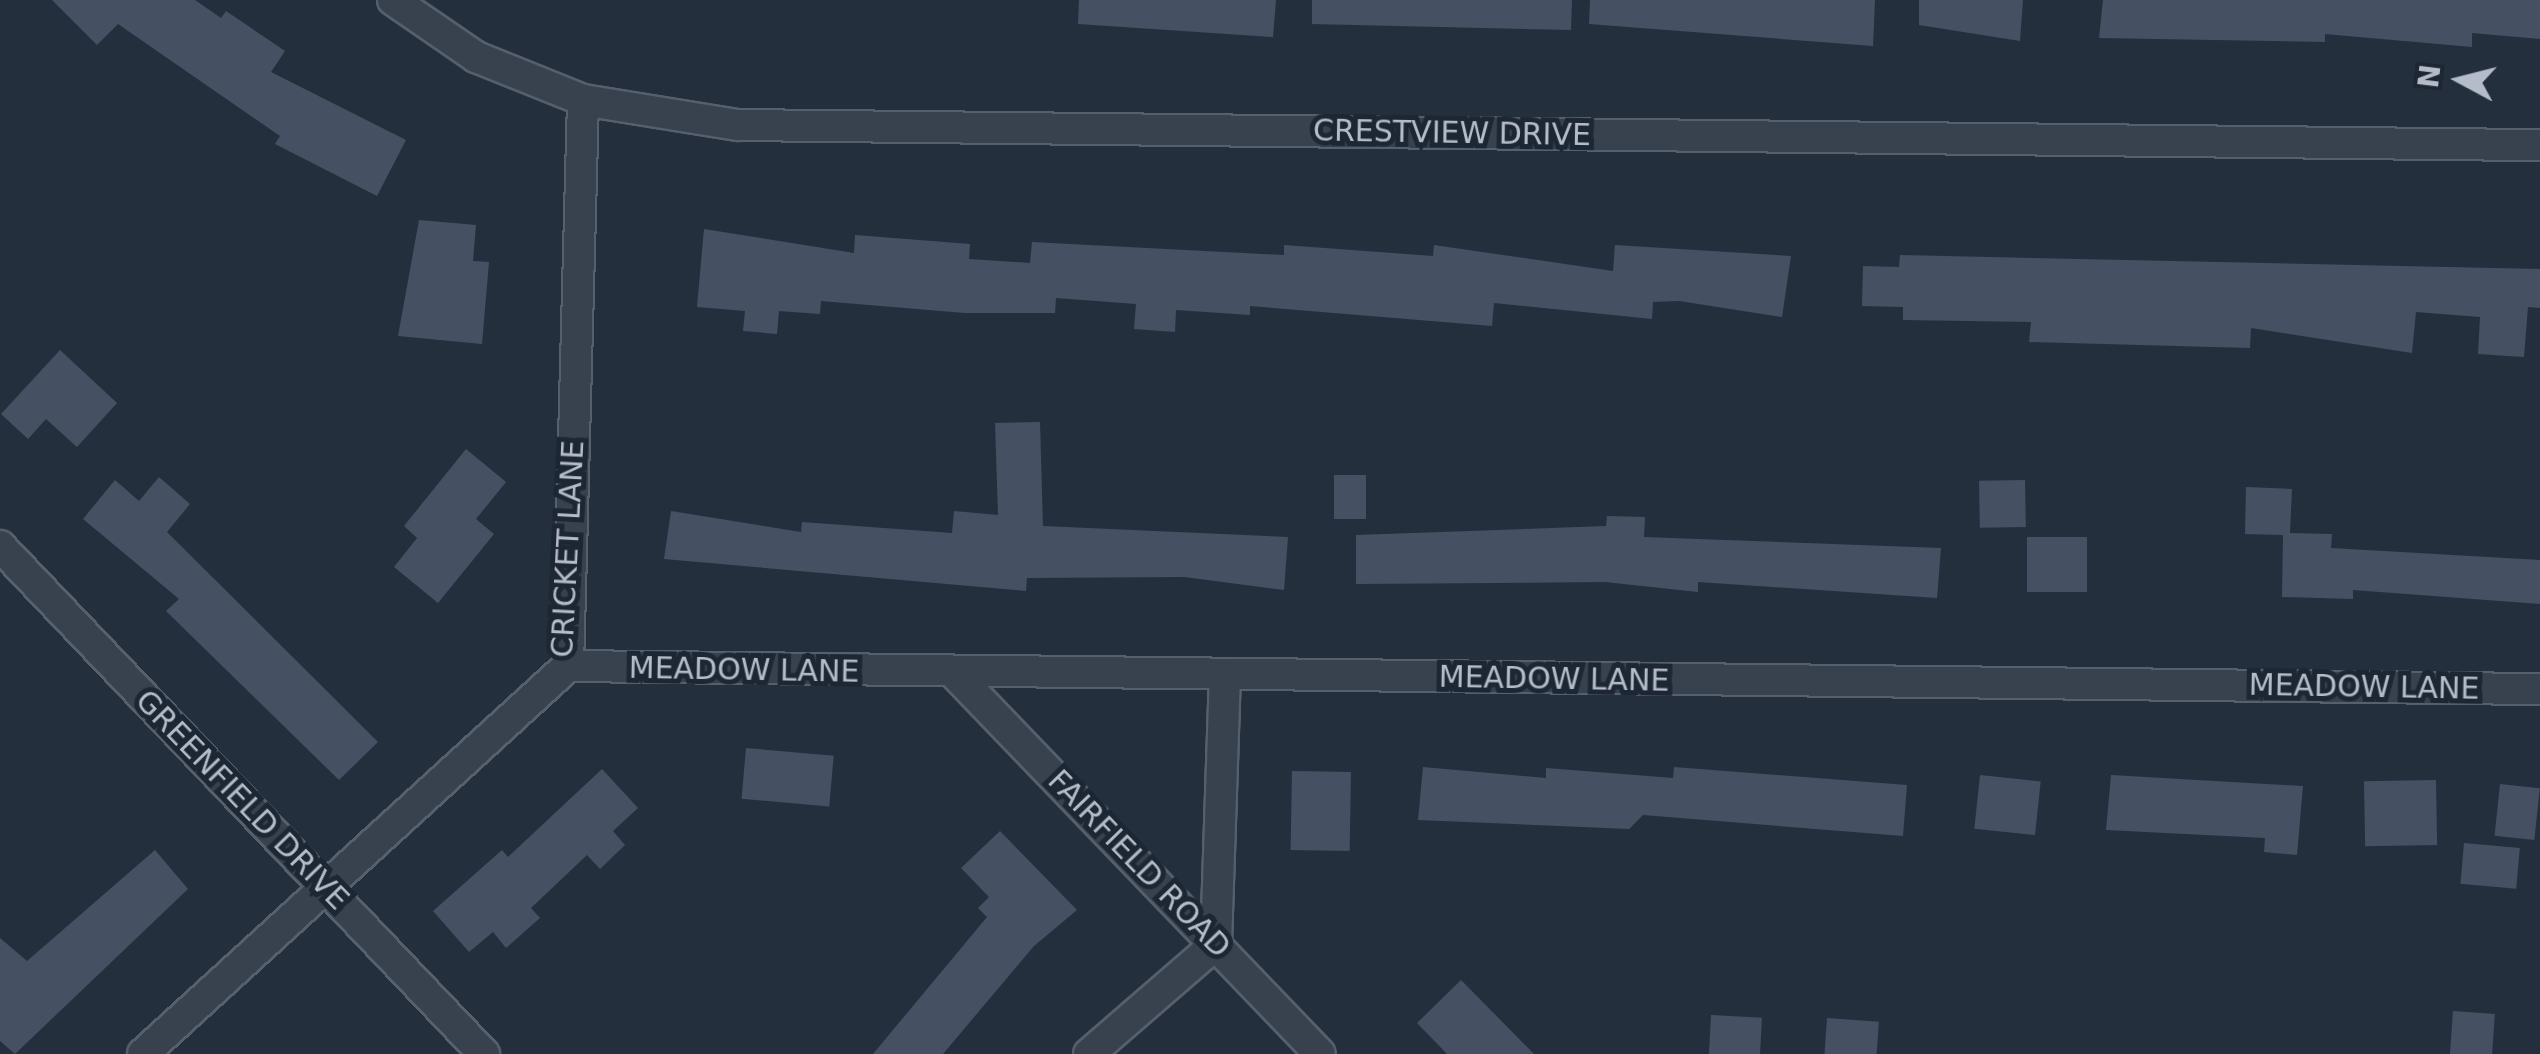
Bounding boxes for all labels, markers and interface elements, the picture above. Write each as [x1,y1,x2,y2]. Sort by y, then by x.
north arrow [2410,30,2510,130]
text: N [2412,63,2448,90]
street label: CRESTVIEW DRIVE [1313,113,1591,153]
street label: CRICKET LANE [544,440,592,658]
street label: MEADOW LANE [628,650,860,690]
street label: MEADOW LANE [1438,659,1670,699]
street label: MEADOW LANE [2248,667,2480,707]
street label: GREENFIELD DRIVE [128,683,356,917]
street label: FAIRFIELD ROAD [1040,763,1238,965]

